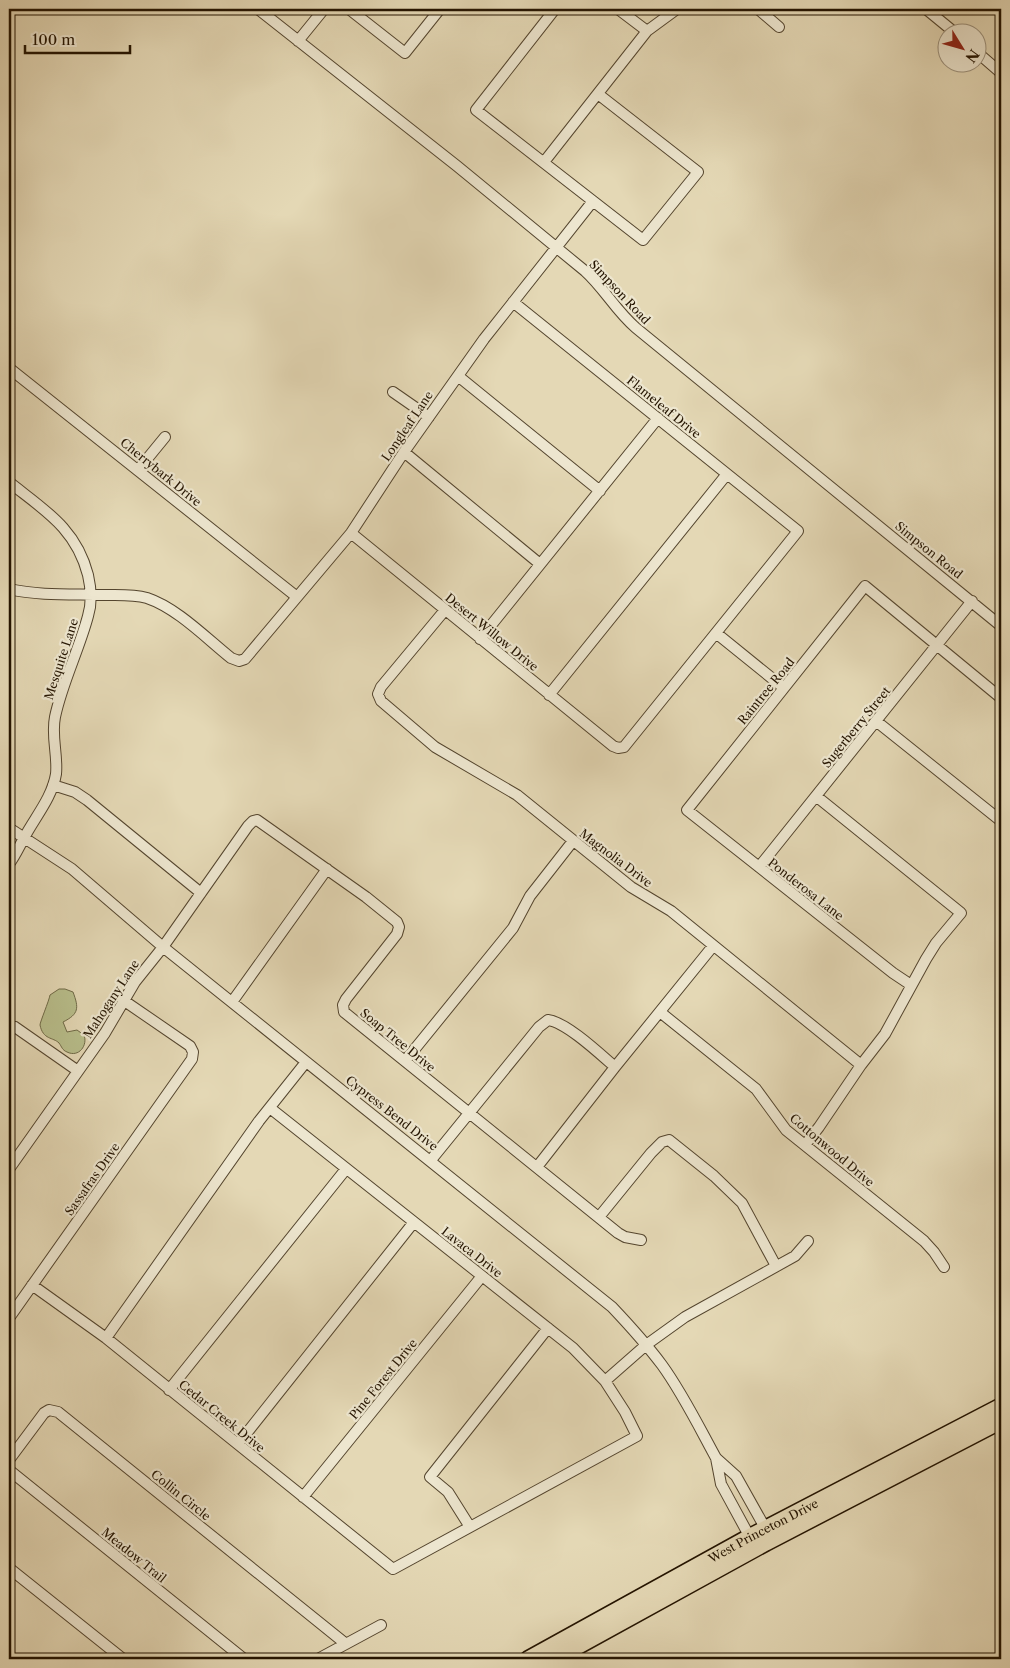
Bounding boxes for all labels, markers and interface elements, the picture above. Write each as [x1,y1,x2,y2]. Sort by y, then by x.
scale bar [25,22,130,54]
north arrow [938,22,988,72]
text: 100 m [32,30,75,49]
text: N [962,46,983,66]
street label: Simpson Road [586,257,654,328]
street label: Flameleaf Drive [624,373,704,442]
street label: Longleaf Lane [378,388,436,464]
street label: Cherrybark Drive [117,435,205,509]
street label: Simpson Road [892,518,966,582]
street label: Desert Willow Drive [442,590,542,674]
street label: Mesquite Lane [41,616,81,702]
street label: Raintree Road [734,654,798,727]
street label: Sugerberry Street [819,683,894,771]
street label: Magnolia Drive [577,826,656,890]
street label: Ponderosa Lane [765,855,847,923]
street label: Mahogany Lane [80,957,142,1041]
street label: Soap Tree Drive [357,1005,439,1075]
street label: Cypress Bend Drive [343,1072,441,1154]
street label: Cottonwood Drive [787,1110,878,1190]
street label: Sassafras Drive [61,1139,123,1218]
street label: Lavaca Drive [439,1224,506,1281]
street label: Pine Forest Drive [346,1336,420,1422]
street label: Cedar Creek Drive [176,1377,268,1455]
street label: Collin Circle [148,1466,214,1524]
street label: West Princeton Drive [705,1495,821,1566]
street label: Meadow Trail [99,1524,170,1586]

